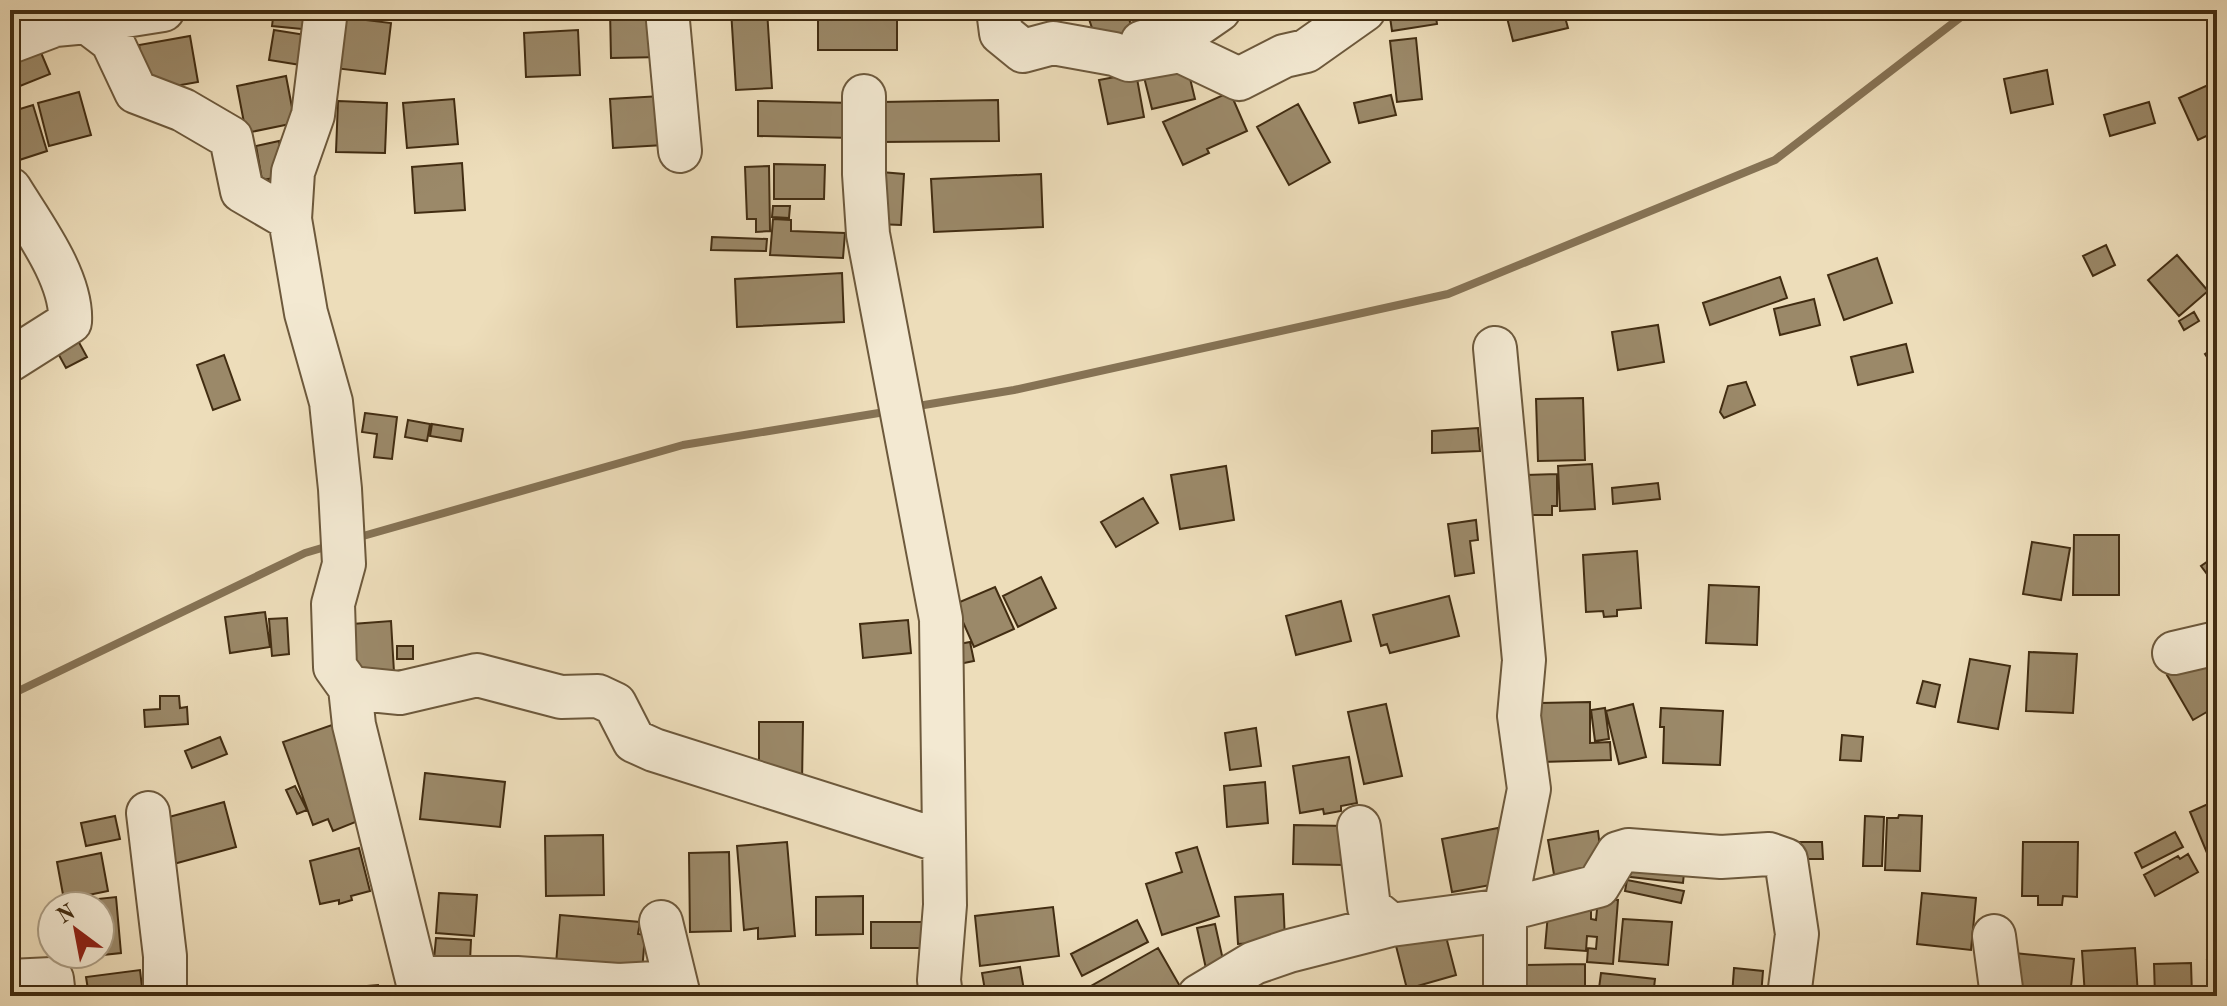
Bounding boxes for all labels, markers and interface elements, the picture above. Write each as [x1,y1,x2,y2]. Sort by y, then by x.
north arrow [36,890,116,970]
text: N [54,901,80,929]

